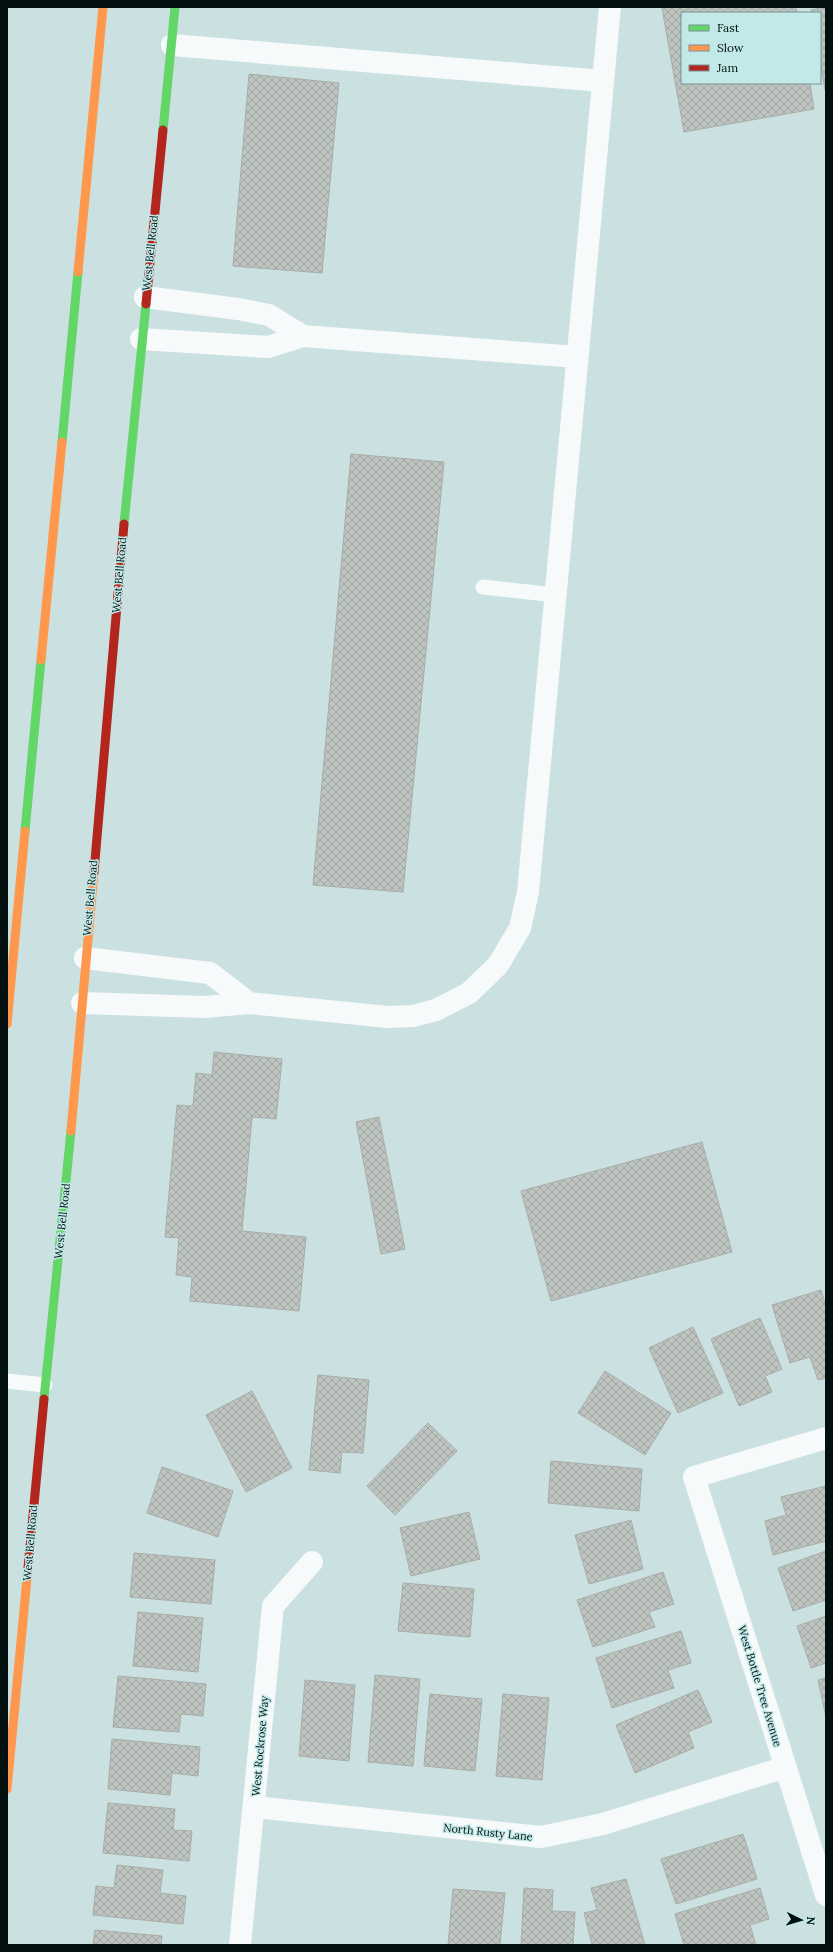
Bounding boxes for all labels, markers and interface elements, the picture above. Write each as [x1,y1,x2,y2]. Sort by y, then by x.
legend [681,12,821,84]
text: Fast [717,20,740,35]
text: Slow [717,40,744,55]
text: Jam [716,60,738,75]
street label: West Bell Road [139,214,161,291]
street label: West Bell Road [109,536,129,613]
street label: West Bell Road [80,859,100,936]
street label: West Bell Road [51,1182,73,1259]
street label: West Bell Road [20,1504,40,1581]
street label: West Bottle Tree Avenue [735,1624,785,1748]
street label: West Rockrose Way [249,1695,271,1797]
street label: North Rusty Lane [443,1820,533,1844]
north arrow [781,1900,821,1940]
text: N [804,1916,818,1926]

